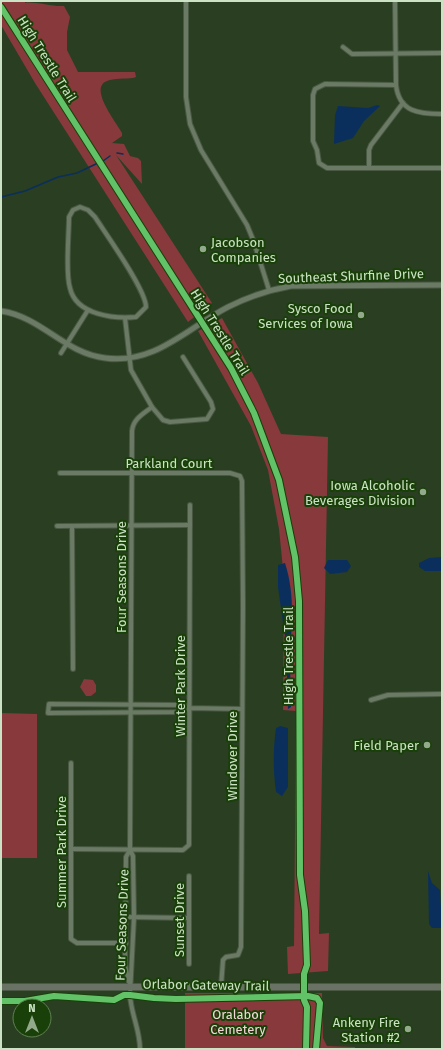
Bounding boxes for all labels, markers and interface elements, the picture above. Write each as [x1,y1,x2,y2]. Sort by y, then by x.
street label: High Trestle Trail [14,13,80,105]
place label: Jacobson Companies [211,235,276,265]
marker: Jacobson Companies [198,244,208,254]
street label: Southeast Shurfine Drive [278,266,424,286]
street label: High Trestle Trail [187,286,253,378]
place label: Sysco Food Services of Iowa [258,301,353,331]
marker: Sysco Food Services of Iowa [356,310,366,320]
street label: Parkland Court [125,456,213,471]
place label: Iowa Alcoholic Beverages Division [305,478,415,508]
marker: Iowa Alcoholic Beverages Division [418,487,428,497]
street label: Four Seasons Drive [114,521,129,633]
street label: High Trestle Trail [281,606,296,705]
street label: Winter Park Drive [173,635,188,737]
street label: Windover Drive [225,711,240,801]
place label: Field Paper [354,738,419,753]
marker: Field Paper [422,740,432,750]
street label: Summer Park Drive [54,796,69,908]
street label: Four Seasons Drive [113,869,131,981]
street label: Sunset Drive [172,883,187,957]
street label: Orlabor Gateway Trail [142,976,270,994]
north arrow [12,998,52,1038]
text: N [28,1002,36,1015]
park label: Oralabor Cemetery [210,1007,266,1037]
place label: Ankeny Fire Station #2 [333,1015,400,1045]
marker: Ankeny Fire Station #2 [403,1024,413,1034]

